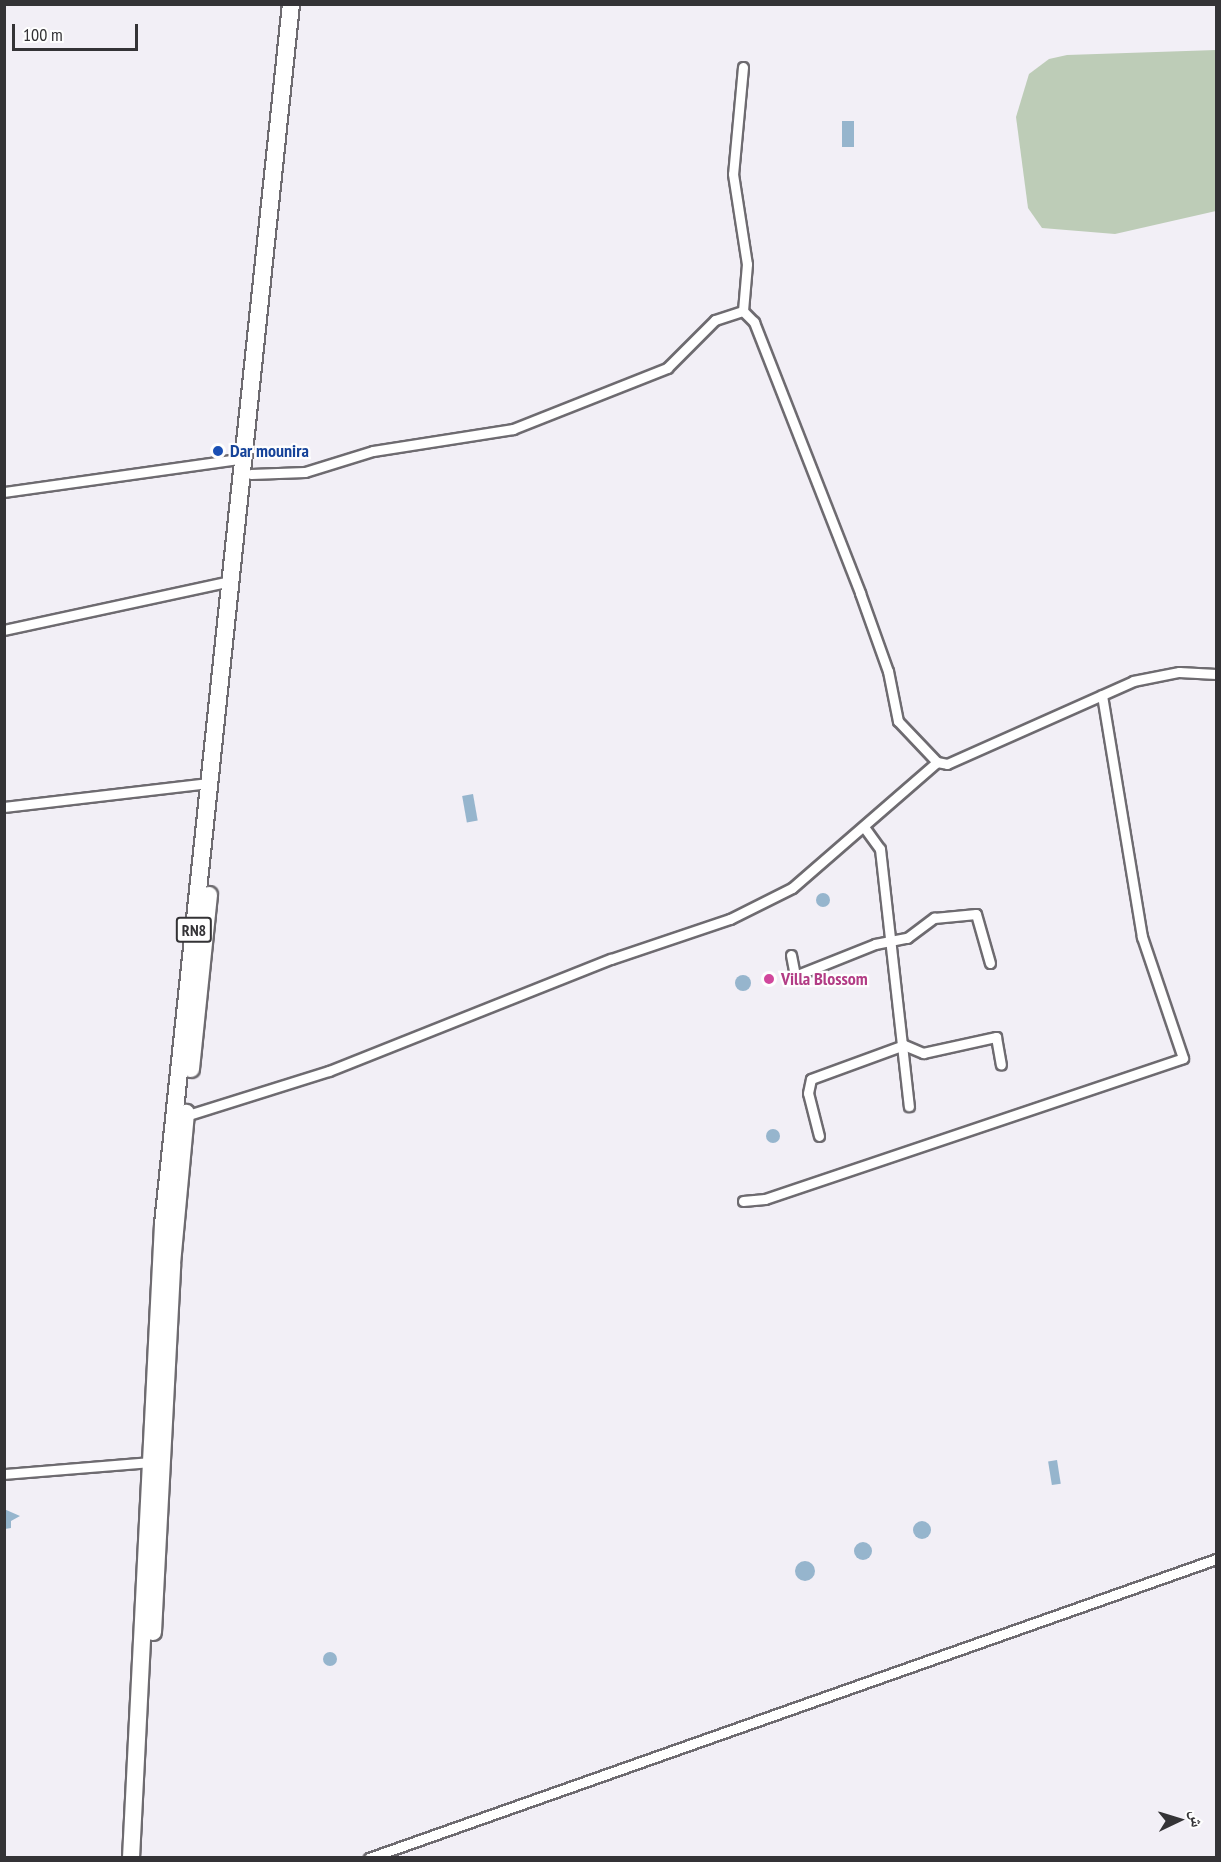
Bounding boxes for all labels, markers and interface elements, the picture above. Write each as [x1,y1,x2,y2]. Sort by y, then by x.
scale bar [15,12,141,50]
text: 100 m [23,23,63,46]
place label: Dar mounira [230,440,309,462]
marker: Dar mounira [211,444,225,458]
road number: RN8 [174,917,214,943]
place label: Villa Blossom [781,968,868,990]
marker: Villa Blossom [762,972,776,986]
north arrow [1149,1790,1209,1850]
text: ش [1186,1810,1208,1828]

